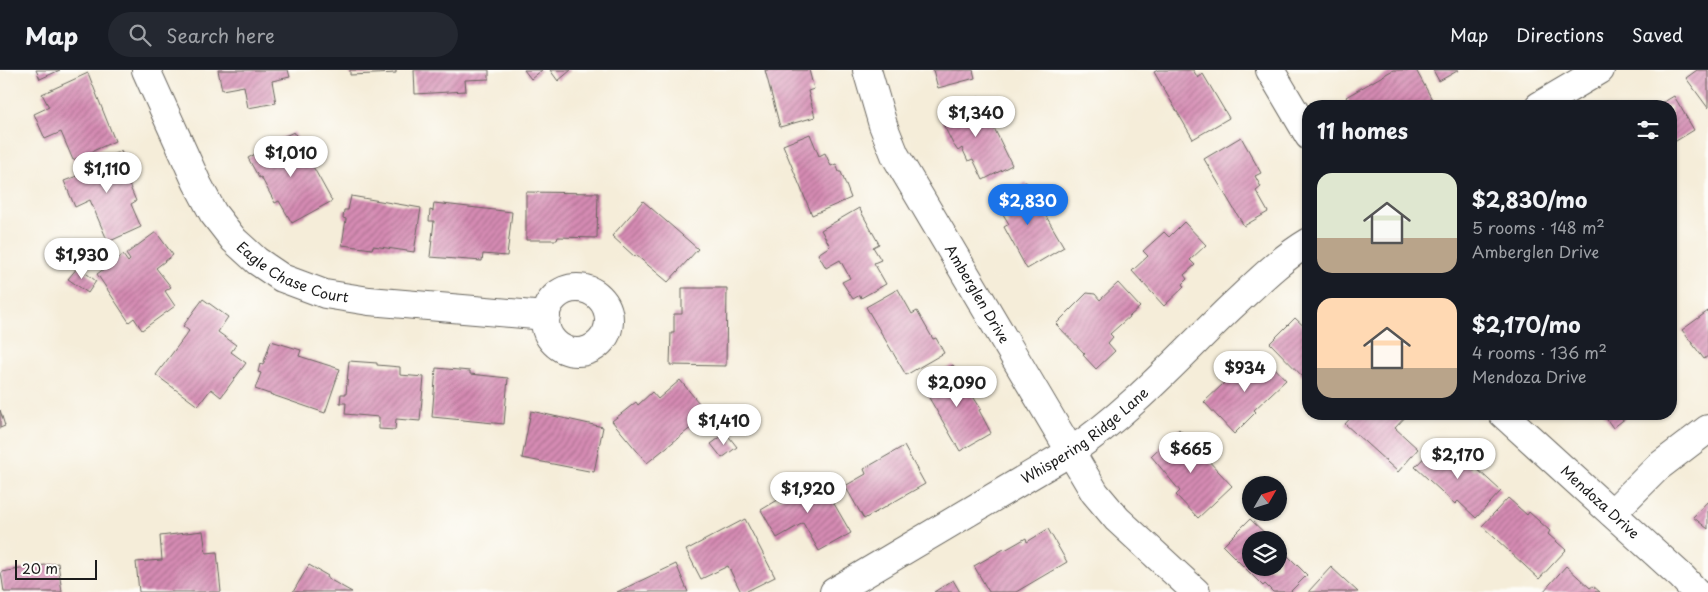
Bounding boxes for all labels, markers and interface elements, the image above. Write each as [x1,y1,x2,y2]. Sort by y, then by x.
search box [108,12,458,57]
text: Map [25,17,78,53]
icon: search [126,21,154,49]
text: Search here [166,21,275,49]
text: Map [1450,21,1488,48]
text: Directions [1516,21,1604,48]
text: Saved [1632,21,1683,48]
pin: $1,340 [935,96,1017,138]
text: $1,340 [948,100,1004,124]
text: 11 homes [1317,114,1408,146]
icon: filters [1634,116,1662,144]
pin: $1,010 [250,136,332,178]
text: $1,010 [265,140,317,164]
pin: $1,110 [66,152,148,194]
text: $1,110 [84,156,130,180]
text: $2,830/mo [1472,183,1587,215]
pin: $2,830 [987,184,1069,226]
text: $2,830 [999,188,1057,212]
icon: home [1357,193,1417,253]
text: 5 rooms · 148 m² [1472,215,1605,239]
street label: Eagle Chase Court [232,236,350,308]
pin: $1,930 [41,238,123,280]
text: Amberglen Drive [1472,239,1599,263]
street label: Amberglen Drive [940,240,1015,347]
text: $1,930 [55,242,109,266]
text: $2,170/mo [1472,308,1581,340]
icon: home [1357,318,1417,378]
text: 4 rooms · 136 m² [1472,340,1607,364]
pin: $934 [1215,350,1275,393]
text: $934 [1224,355,1266,379]
text: Mendoza Drive [1472,364,1587,388]
pin: $2,090 [916,366,998,408]
text: $2,090 [928,370,986,394]
street label: Whispering Ridge Lane [1017,382,1153,489]
pin: $1,410 [683,404,765,446]
text: $1,410 [698,408,750,432]
pin: $665 [1161,432,1221,474]
text: $665 [1170,436,1212,460]
pin: $2,170 [1417,438,1499,480]
text: $2,170 [1432,442,1484,466]
street label: Mendoza Drive [1556,460,1644,543]
pin: $1,920 [767,472,849,514]
text: $1,920 [781,476,835,500]
north arrow [1242,476,1288,521]
map controls [1242,476,1287,576]
button: layers [1242,531,1287,576]
scale bar [15,557,98,580]
text: 20 m [22,558,58,579]

